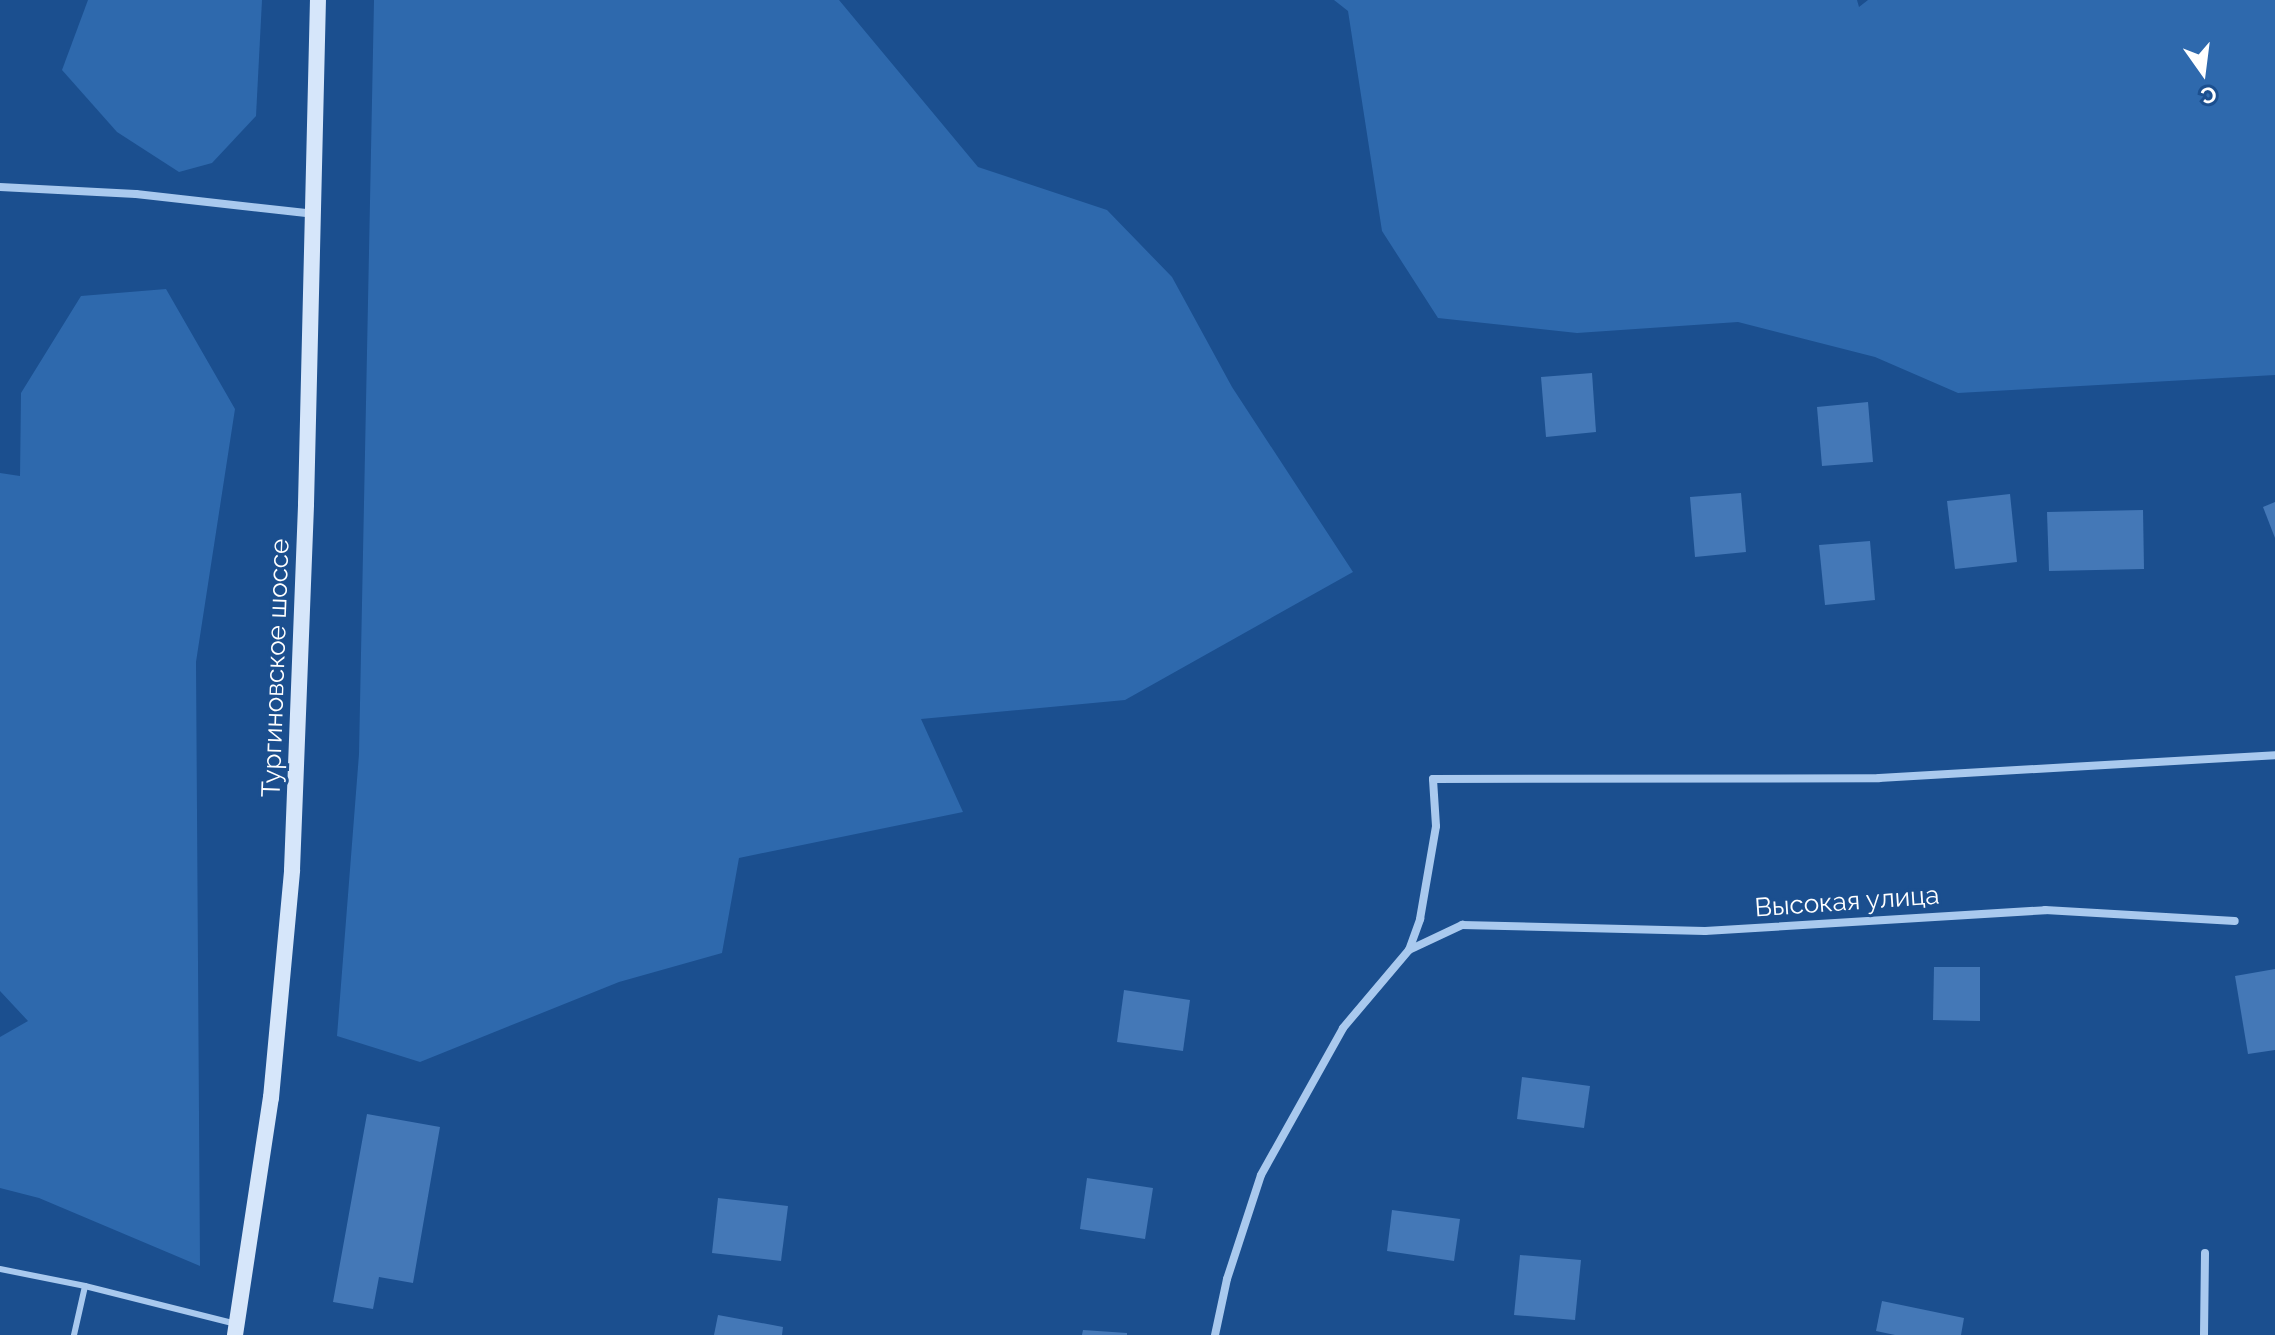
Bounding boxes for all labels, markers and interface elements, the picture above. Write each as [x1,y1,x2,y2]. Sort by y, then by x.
north arrow [2163,32,2243,112]
text: С [2198,81,2219,110]
street label: Тургиновское шоссе [256,538,296,798]
street label: Высокая улица [1753,880,1941,924]

